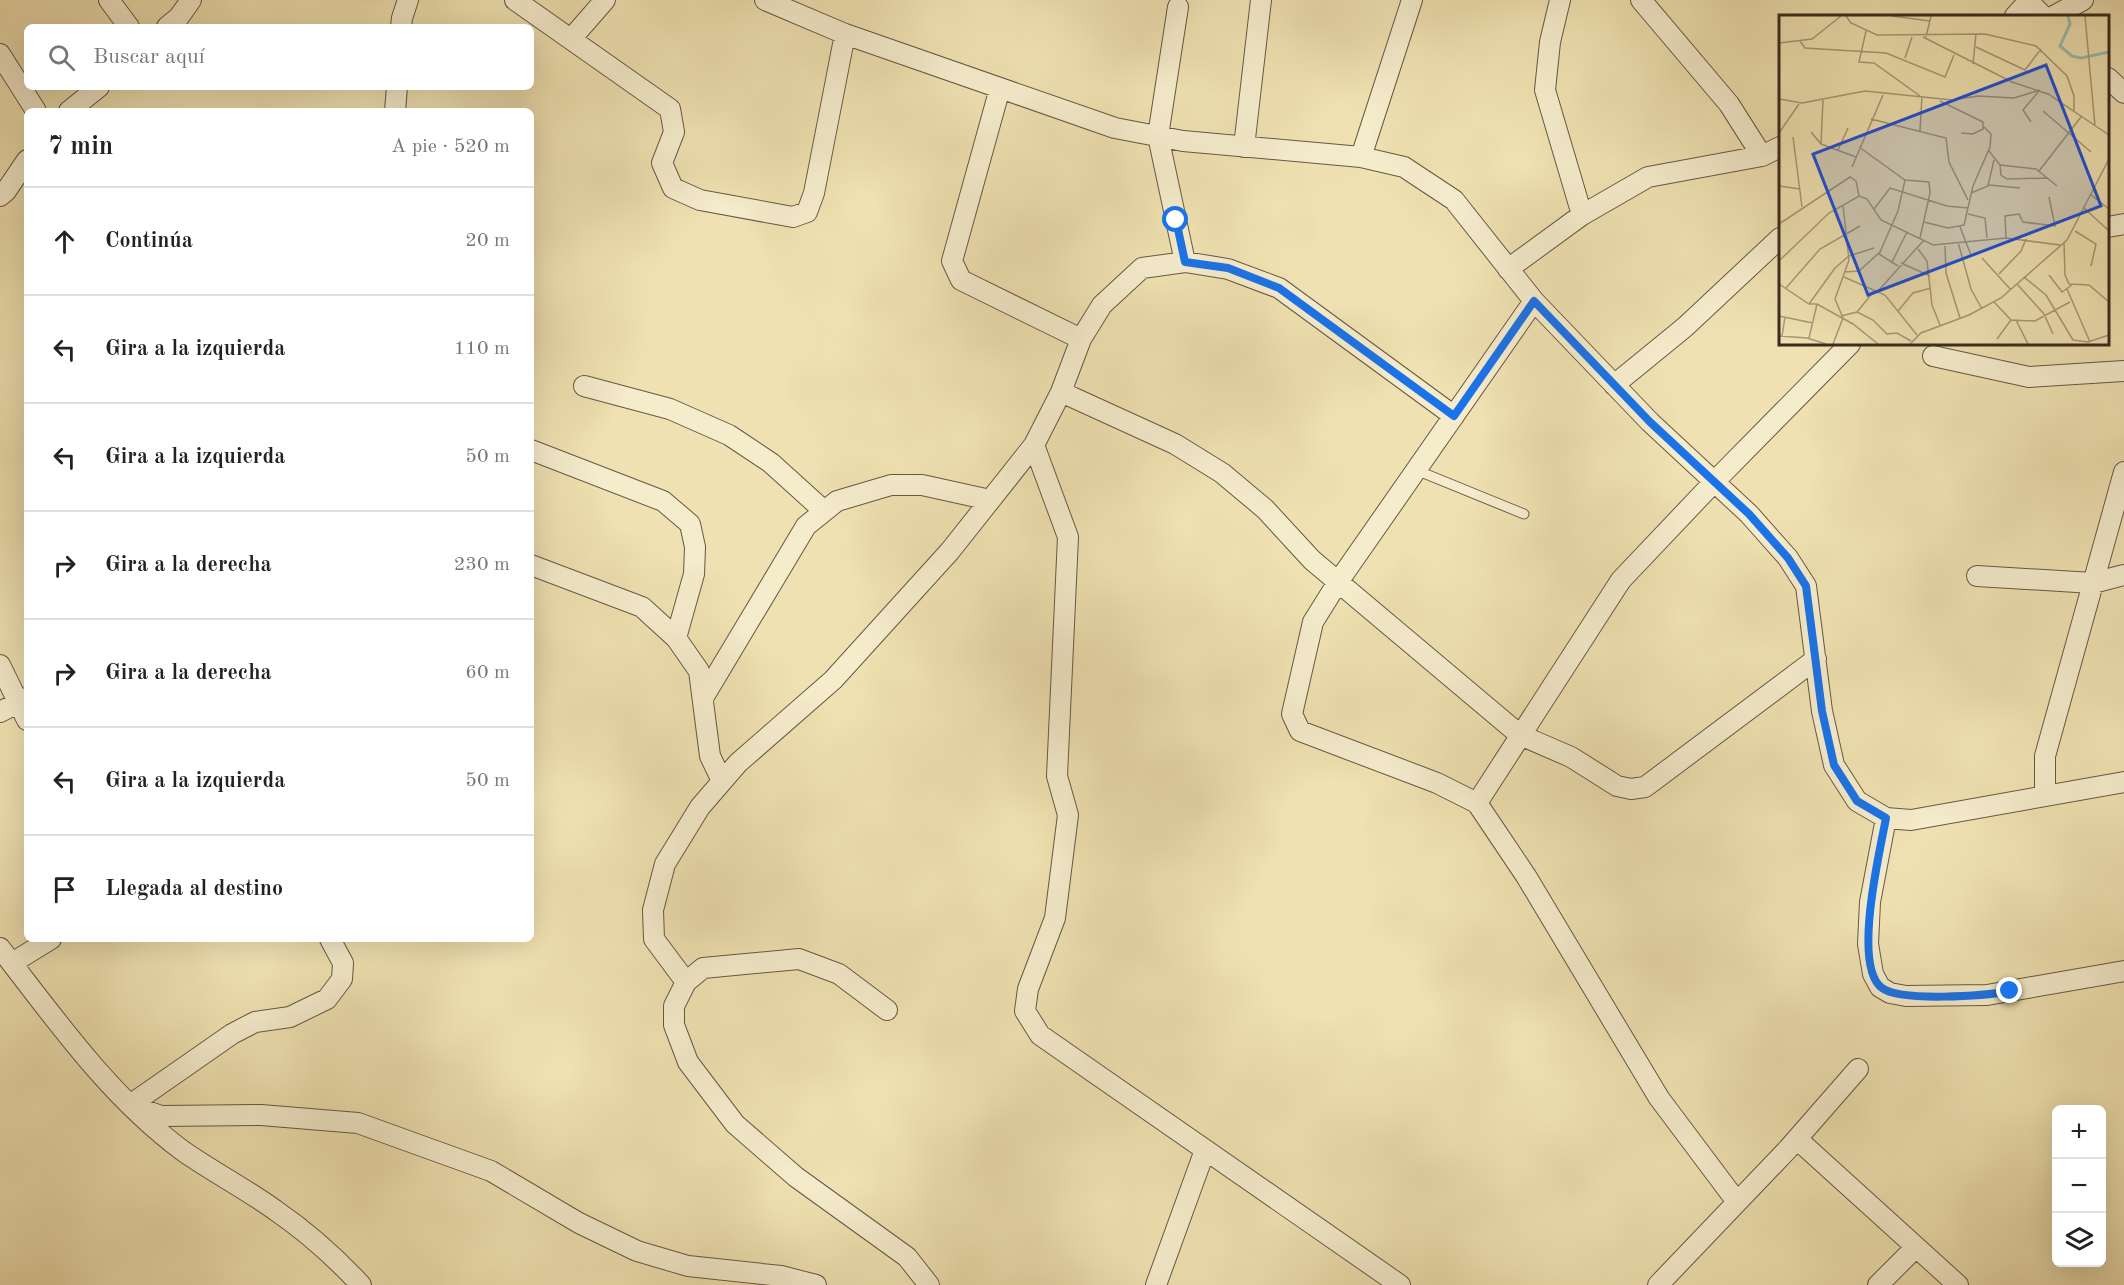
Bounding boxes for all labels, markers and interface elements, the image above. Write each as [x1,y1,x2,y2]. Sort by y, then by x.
inset map [1779,15,2109,345]
search box [24,24,534,90]
icon: search [45,41,78,74]
text: Buscar aquí [93,46,205,68]
text: 7 min [48,134,113,160]
text: A pie · 520 m [391,137,510,157]
route start [1162,206,1188,232]
icon: ahead [48,225,81,258]
text: Continúa [105,230,193,252]
text: 20 m [465,231,510,251]
icon: left [48,333,81,366]
text: Gira a la izquierda [105,338,285,360]
text: 110 m [454,339,510,359]
icon: left [48,441,81,474]
text: Gira a la izquierda [105,446,285,468]
text: 50 m [465,447,510,467]
icon: right [48,549,81,582]
text: Gira a la derecha [105,554,272,576]
text: 230 m [454,555,510,575]
icon: right [48,657,81,690]
text: Gira a la derecha [105,662,272,684]
text: 60 m [465,663,510,683]
icon: left [48,765,81,798]
text: Gira a la izquierda [105,770,285,792]
text: 50 m [465,771,510,791]
icon: arrive [48,873,81,906]
text: Llegada al destino [105,878,283,900]
route end [1996,977,2022,1003]
map controls [2052,1105,2106,1267]
button: + [2052,1105,2106,1159]
button: − [2052,1159,2106,1213]
button: layers [2052,1213,2106,1267]

